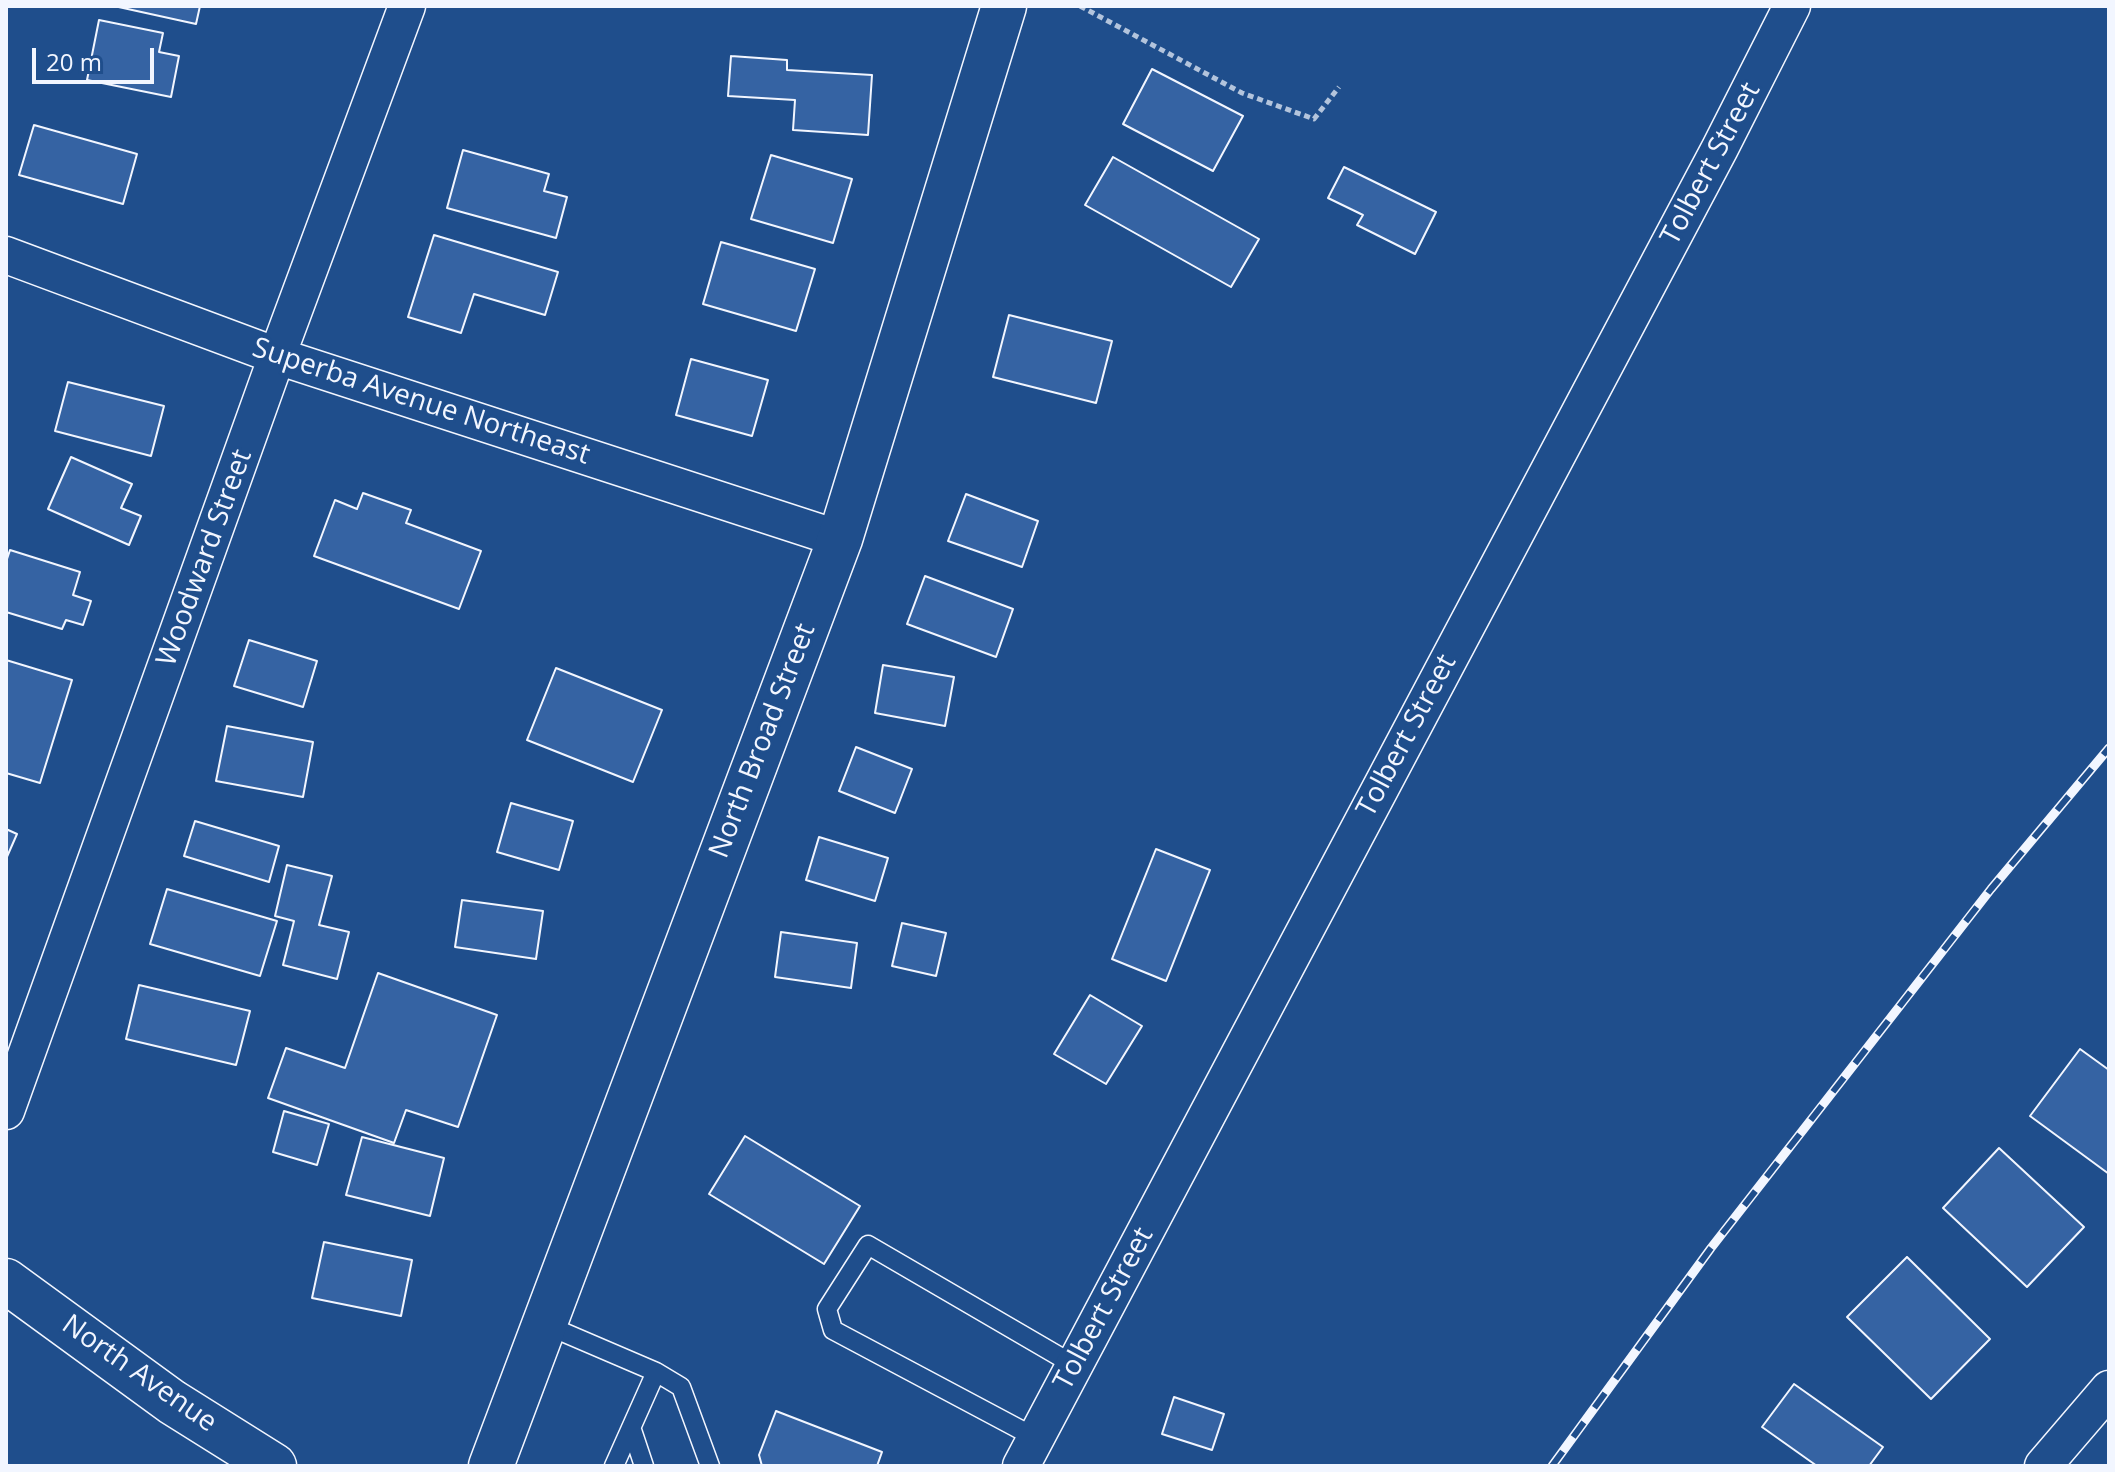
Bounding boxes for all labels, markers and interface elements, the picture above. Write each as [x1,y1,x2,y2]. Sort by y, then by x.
scale bar [36,32,158,82]
text: 20 m [46,45,102,78]
street label: Tolbert Street [1654,77,1768,251]
street label: Superba Avenue Northeast [248,332,594,472]
street label: Woodward Street [150,445,260,671]
street label: North Broad Street [703,619,823,863]
street label: Tolbert Street [1350,649,1464,823]
street label: Tolbert Street [1047,1222,1161,1396]
street label: North Avenue [55,1308,223,1440]

